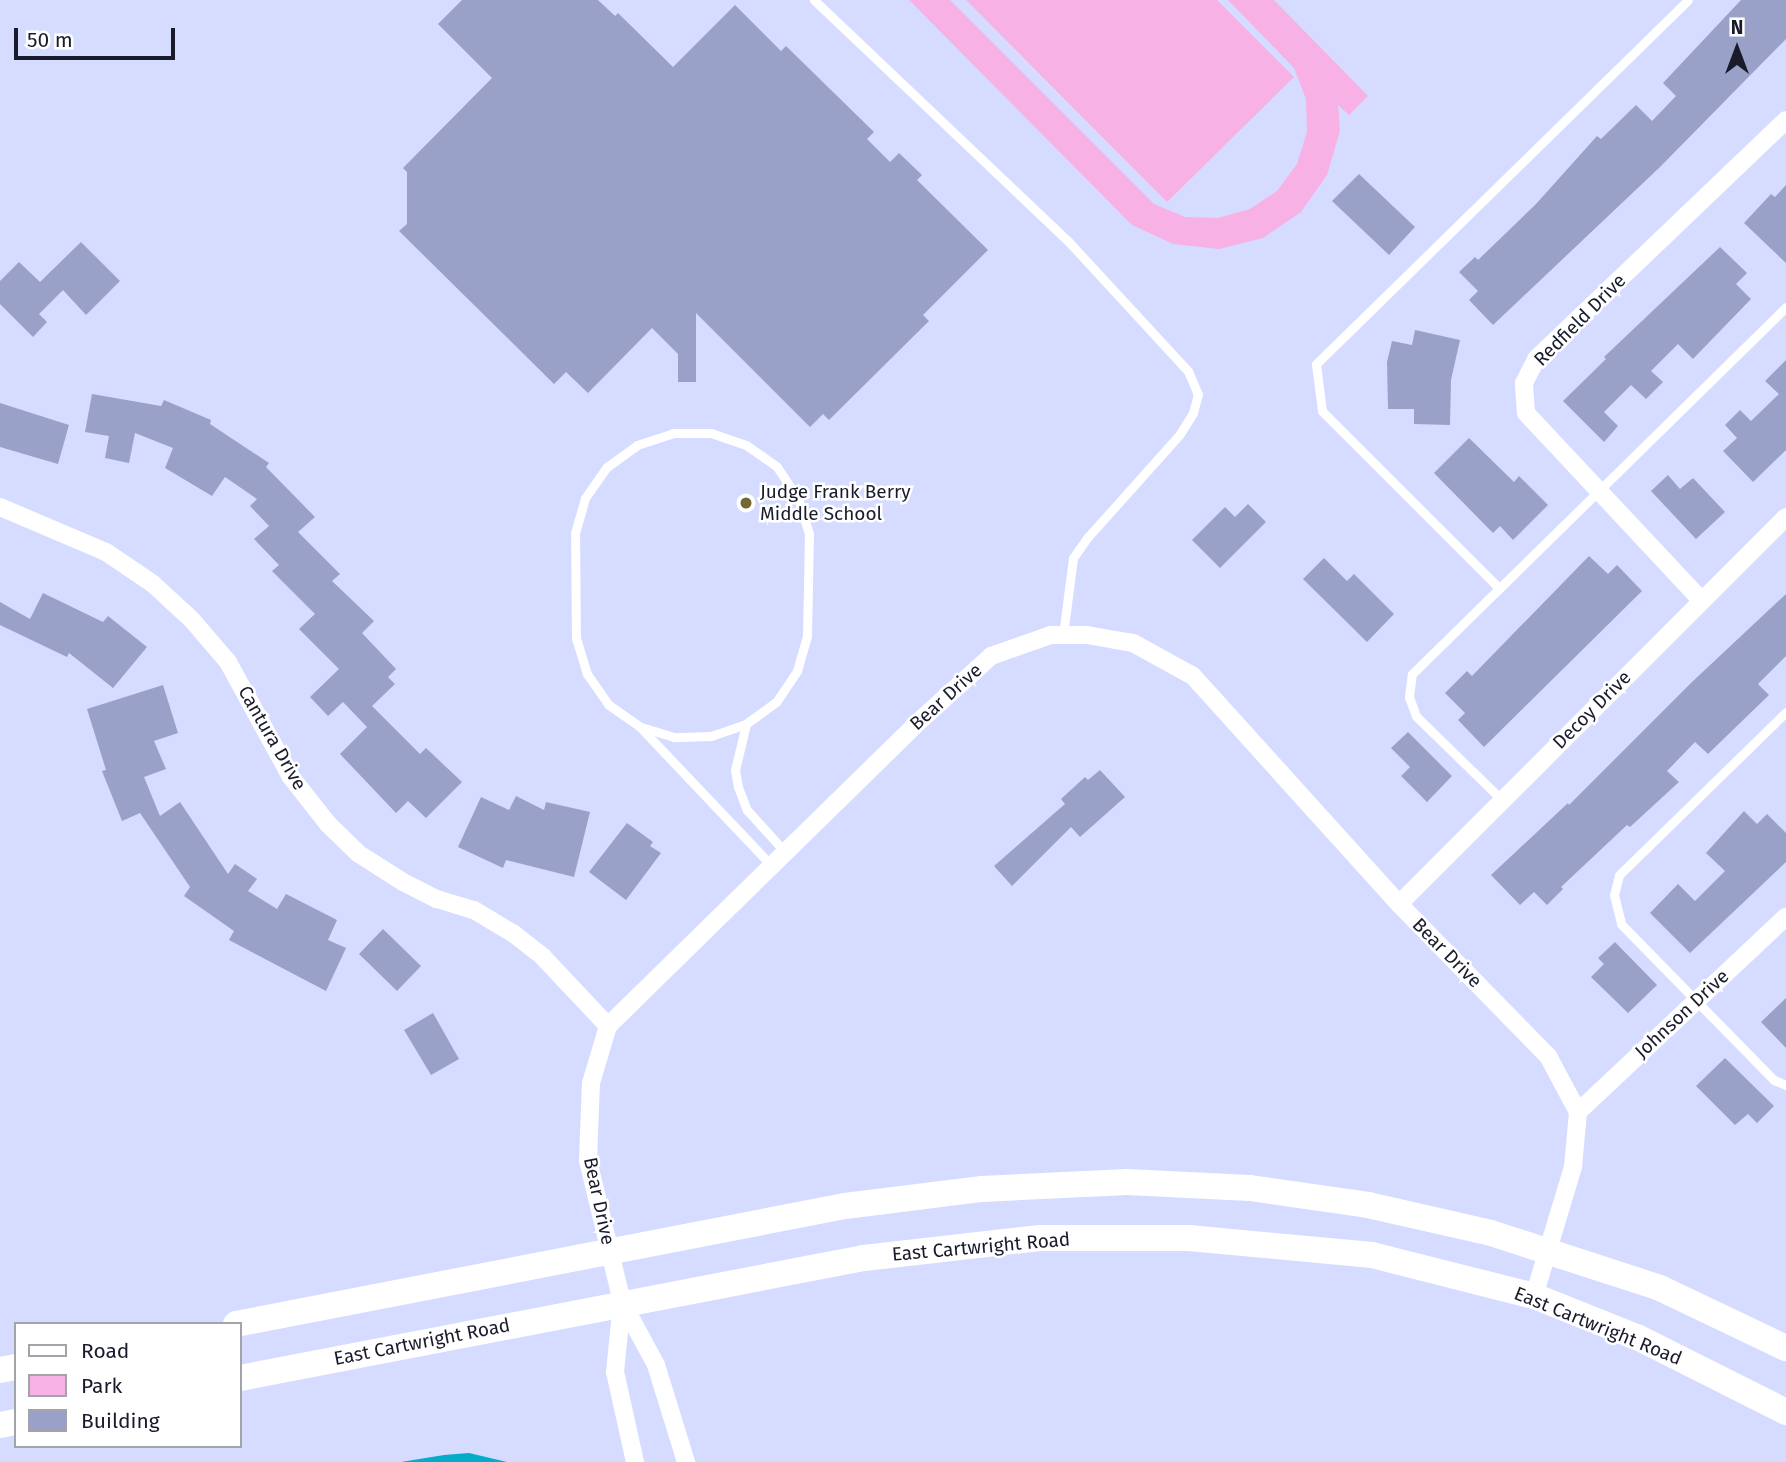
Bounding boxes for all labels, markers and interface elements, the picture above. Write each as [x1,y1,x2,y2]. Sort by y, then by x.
scale bar [18,14,178,58]
north arrow [1702,14,1772,84]
text: N [1731,16,1743,39]
text: 50 m [27,27,73,53]
street label: Redfield Drive [1529,269,1631,371]
place label: Judge Frank Berry Middle School [760,481,911,525]
marker: Judge Frank Berry Middle School [738,495,754,511]
street label: Bear Drive [905,659,987,735]
street label: Decoy Drive [1548,666,1636,754]
street label: Cantura Drive [233,682,311,794]
street label: Bear Drive [1407,913,1487,993]
street label: Johnson Drive [1630,965,1734,1063]
street label: Bear Drive [579,1155,619,1247]
street label: East Cartwright Road [891,1228,1071,1266]
street label: East Cartwright Road [1511,1282,1685,1370]
street label: East Cartwright Road [332,1314,512,1370]
legend [14,1322,242,1448]
text: Road [81,1338,129,1364]
text: Park [81,1373,122,1399]
text: Building [81,1408,160,1434]

